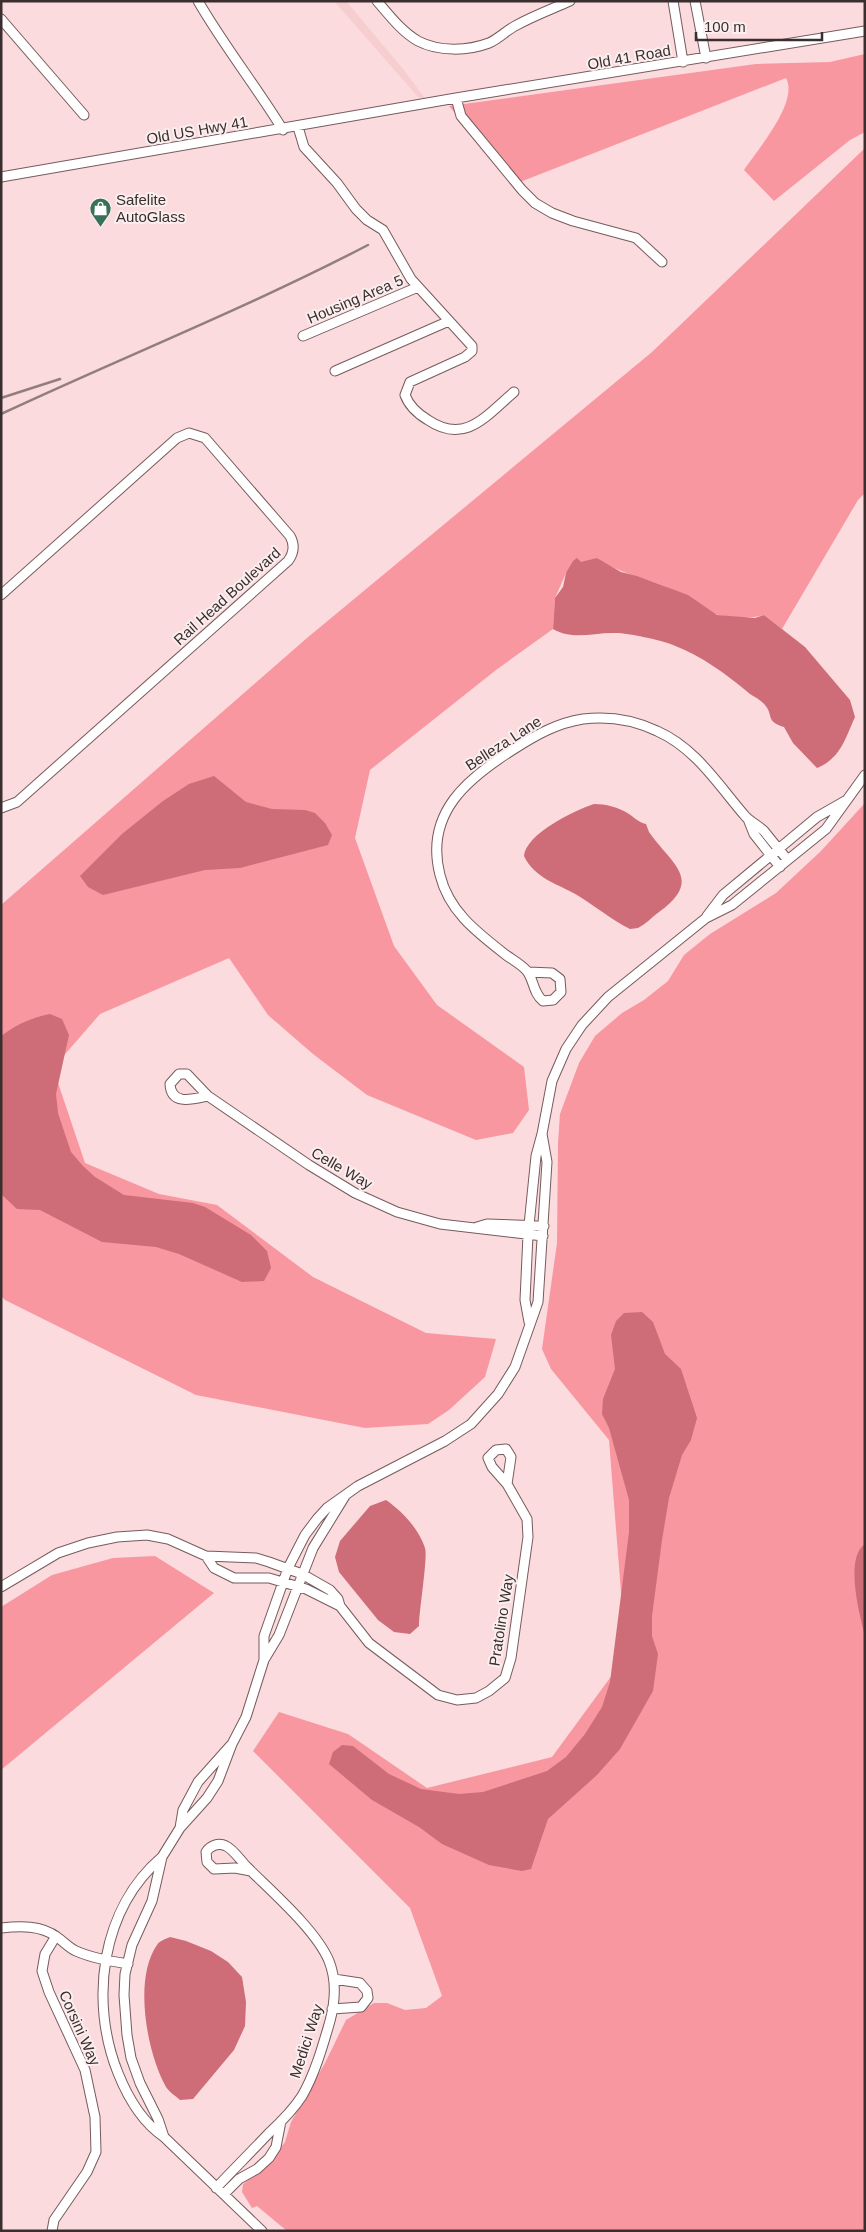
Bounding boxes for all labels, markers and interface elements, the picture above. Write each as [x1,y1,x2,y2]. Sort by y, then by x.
scale bar [696,10,822,42]
text: 100 m [704,18,746,35]
street label: Old 41 Road [586,41,672,73]
street label: Old US Hwy 41 [145,113,249,147]
place label: Safelite AutoGlass [116,191,185,225]
shop icon: Safelite AutoGlass [88,196,112,227]
street label: Housing Area 5 [304,271,406,327]
street label: Rail Head Boulevard [170,544,284,648]
street label: Belleza Lane [462,712,544,774]
street label: Celle Way [308,1144,376,1193]
street label: Pratolino Way [485,1572,517,1667]
street label: Corsini Way [56,1988,104,2069]
street label: Medici Way [286,2001,326,2080]

